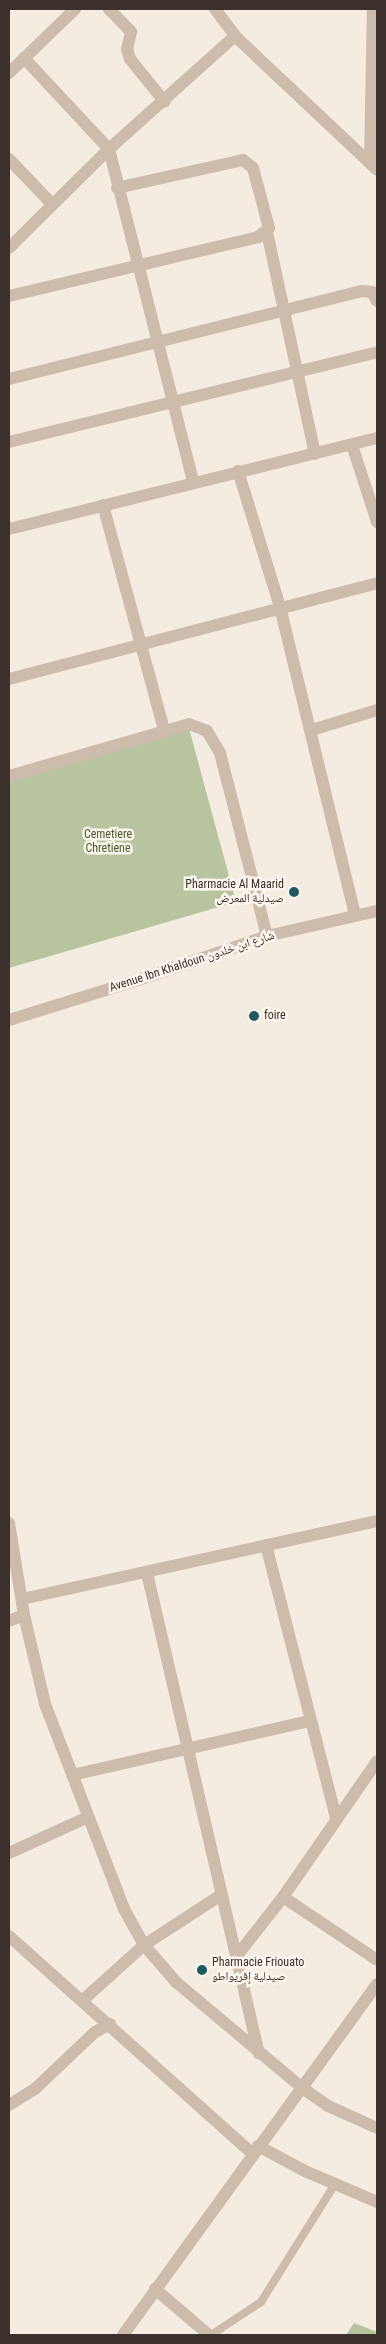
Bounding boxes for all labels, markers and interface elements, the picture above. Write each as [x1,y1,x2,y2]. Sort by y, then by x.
park label: Cemetiere Chretiene [84,828,132,856]
place label: Pharmacie Al Maarid صيدلية المعرض [185,878,284,906]
marker: Pharmacie Al Maarid صيدلية المعرض [288,886,300,898]
street label: Avenue Ibn Khaldoun شارع ابن خلدون [108,929,276,995]
place label: foire [264,1009,286,1023]
marker: foire [248,1010,260,1022]
place label: Pharmacie Friouato صيدلية إفريواطو [212,1956,304,1984]
marker: Pharmacie Friouato صيدلية إفريواطو [196,1964,208,1976]

